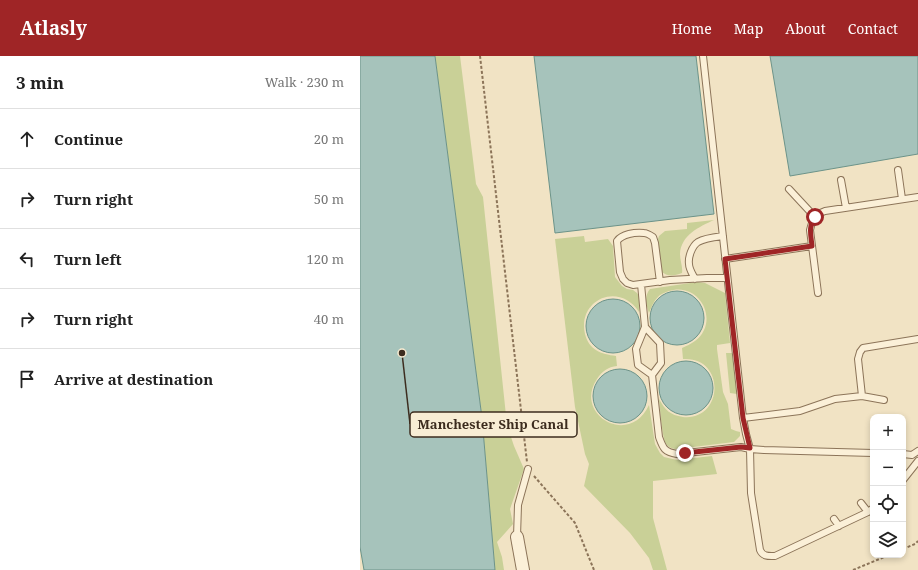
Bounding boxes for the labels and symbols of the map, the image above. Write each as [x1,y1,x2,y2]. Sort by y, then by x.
route start [806,208,824,226]
callout: Manchester Ship Canal [410,412,577,437]
text: Manchester Ship Canal [417,415,569,433]
route end [676,444,694,462]

